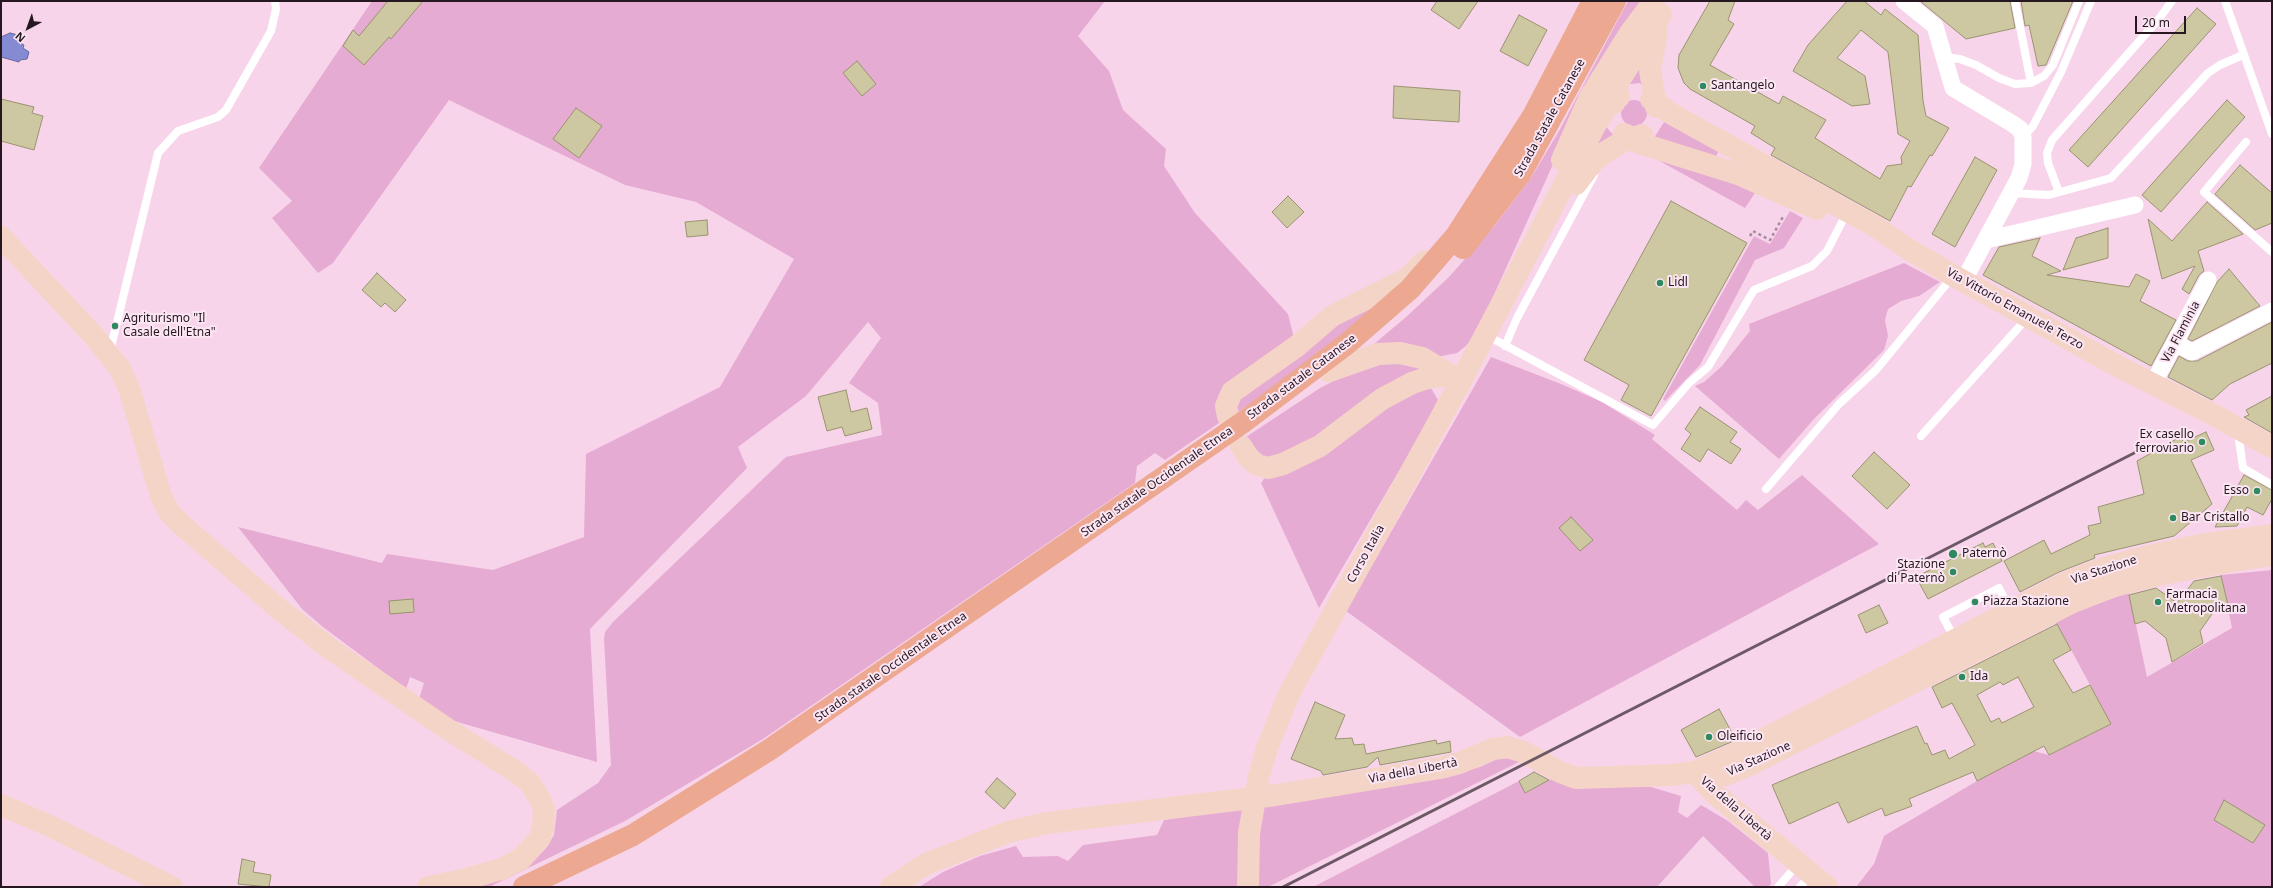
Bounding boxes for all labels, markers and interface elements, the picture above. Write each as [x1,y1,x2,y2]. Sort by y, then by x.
north arrow [8,8,48,48]
scale bar [2137,8,2188,34]
text: 20 m [2142,14,2170,31]
text: N [12,29,28,46]
street label: Strada statale Catanese [1512,57,1588,179]
place label: Santangelo [1711,79,1775,93]
marker: Santangelo [1698,81,1708,91]
street label: Via Vittorio Emanuele Terzo [1944,265,2086,353]
place label: Lidl [1668,276,1688,290]
marker: Lidl [1655,278,1665,288]
street label: Via Flaminia [2159,299,2203,365]
place label: Agriturismo "Il Casale dell'Etna" [123,312,216,340]
marker: Agriturismo "Il Casale dell'Etna" [110,321,120,331]
street label: Strada statale Catanese [1245,331,1359,423]
street label: Strada statale Occidentale Etnea [1078,424,1236,540]
place label: Ex casello ferroviario [2135,428,2194,456]
marker: Ex casello ferroviario [2197,437,2207,447]
place label: Esso [2224,484,2249,498]
marker: Esso [2252,486,2262,496]
place label: Bar Cristallo [2181,511,2250,525]
marker: Bar Cristallo [2168,513,2178,523]
street label: Corso Italia [1344,523,1388,585]
place label: Paternò [1962,547,2007,561]
marker: Paternò [1947,548,1959,560]
street label: Via Stazione [2069,553,2139,587]
place label: Stazione di Paternò [1887,558,1945,586]
marker: Stazione di Paternò [1948,567,1958,577]
place label: Farmacia Metropolitana [2166,588,2246,616]
place label: Piazza Stazione [1983,595,2069,609]
marker: Piazza Stazione [1970,597,1980,607]
marker: Farmacia Metropolitana [2153,597,2163,607]
street label: Strada statale Occidentale Etnea [812,609,970,725]
place label: Ida [1970,670,1988,684]
marker: Ida [1957,672,1967,682]
place label: Oleificio [1717,730,1763,744]
marker: Oleificio [1704,732,1714,742]
street label: Via Stazione [1725,739,1793,779]
street label: Via della Libertà [1368,755,1458,787]
street label: Via della Libertà [1697,774,1775,844]

